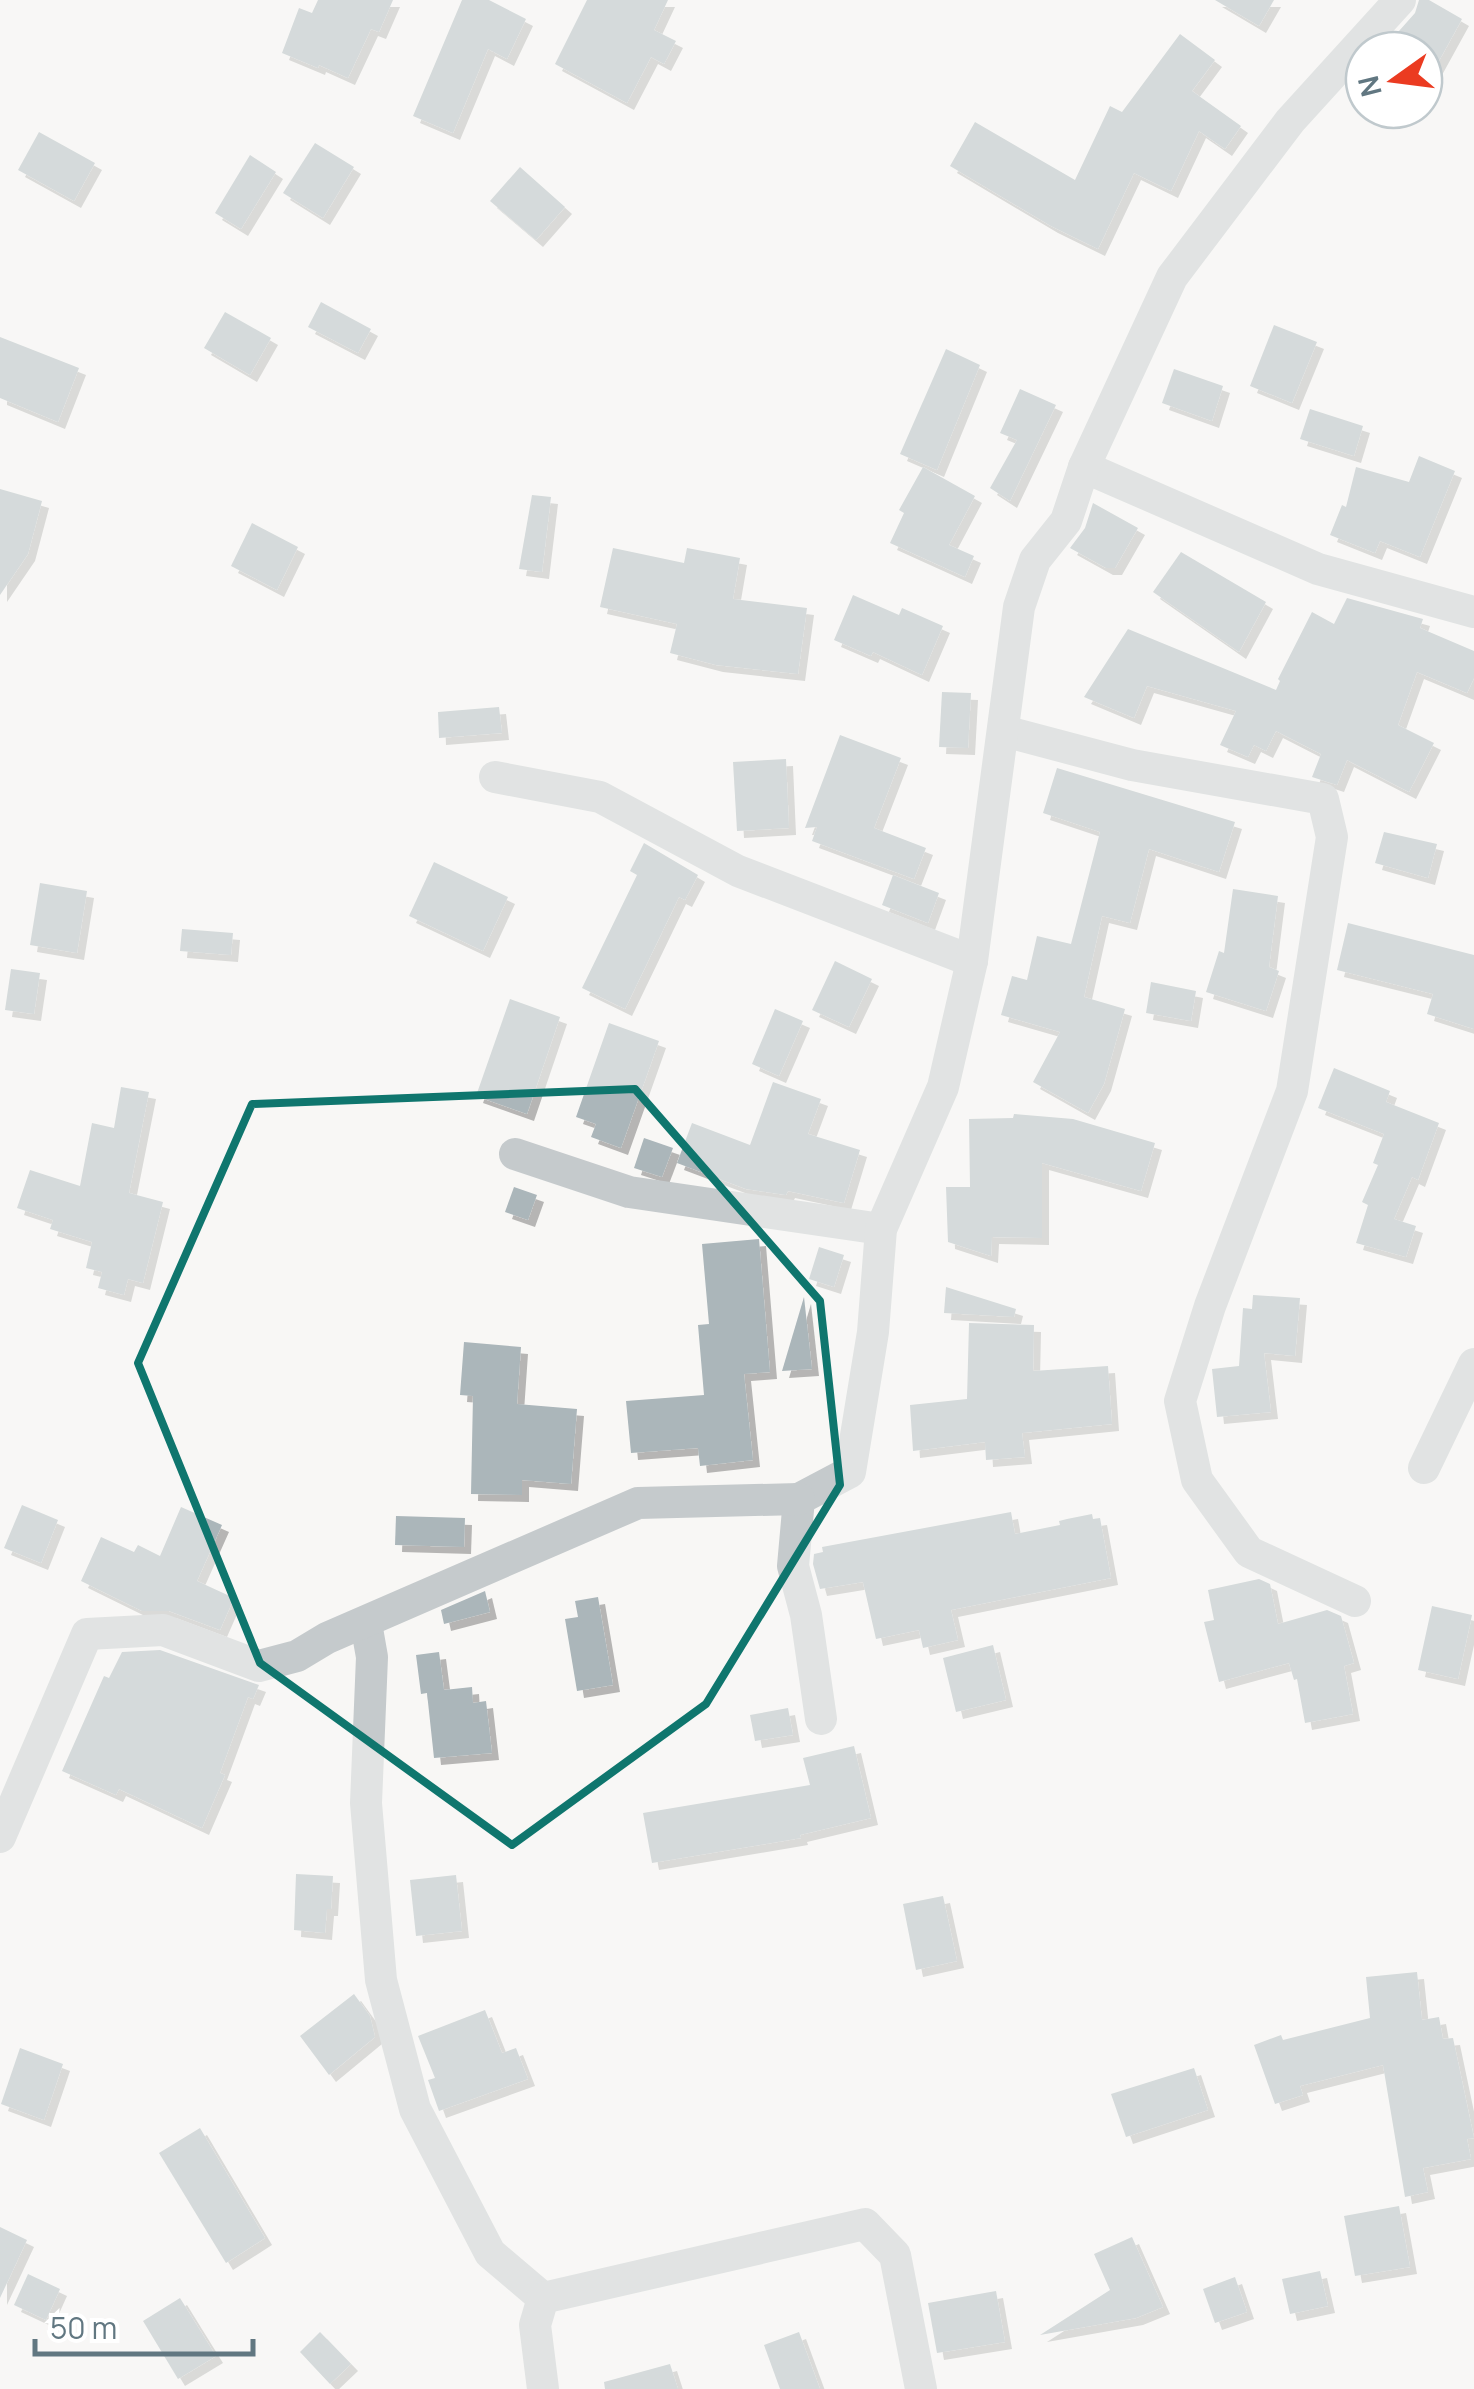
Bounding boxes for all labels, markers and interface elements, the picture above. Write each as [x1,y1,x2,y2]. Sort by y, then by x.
north arrow [1344,30,1444,130]
text: N [1348,72,1390,101]
scale bar [35,2294,252,2356]
text: 50 m [50,2307,117,2348]

